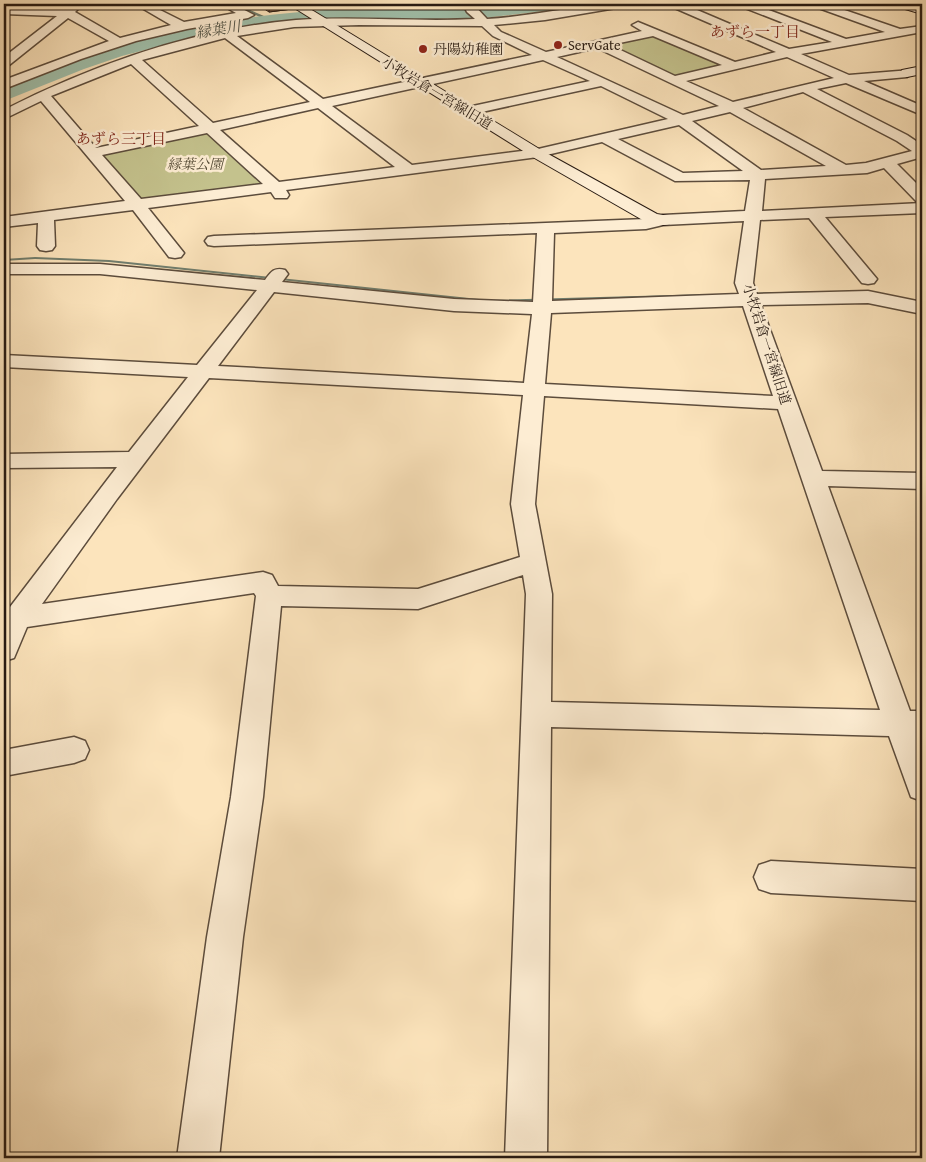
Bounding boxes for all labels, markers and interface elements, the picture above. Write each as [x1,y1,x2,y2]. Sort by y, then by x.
water label: 縁葉川 [194,15,244,43]
district label: あずら一丁目 [710,21,800,42]
place label: ServGate [568,35,621,55]
place label: 丹陽幼稚園 [433,39,503,59]
marker: ServGate [552,39,564,51]
marker: 丹陽幼稚園 [417,43,429,55]
street label: 小牧岩倉一宮線旧道 [378,52,496,134]
district label: あずら三丁目 [76,128,166,149]
park label: 縁葉公園 [167,154,225,174]
street label: 小牧岩倉一宮線旧道 [738,281,796,407]

